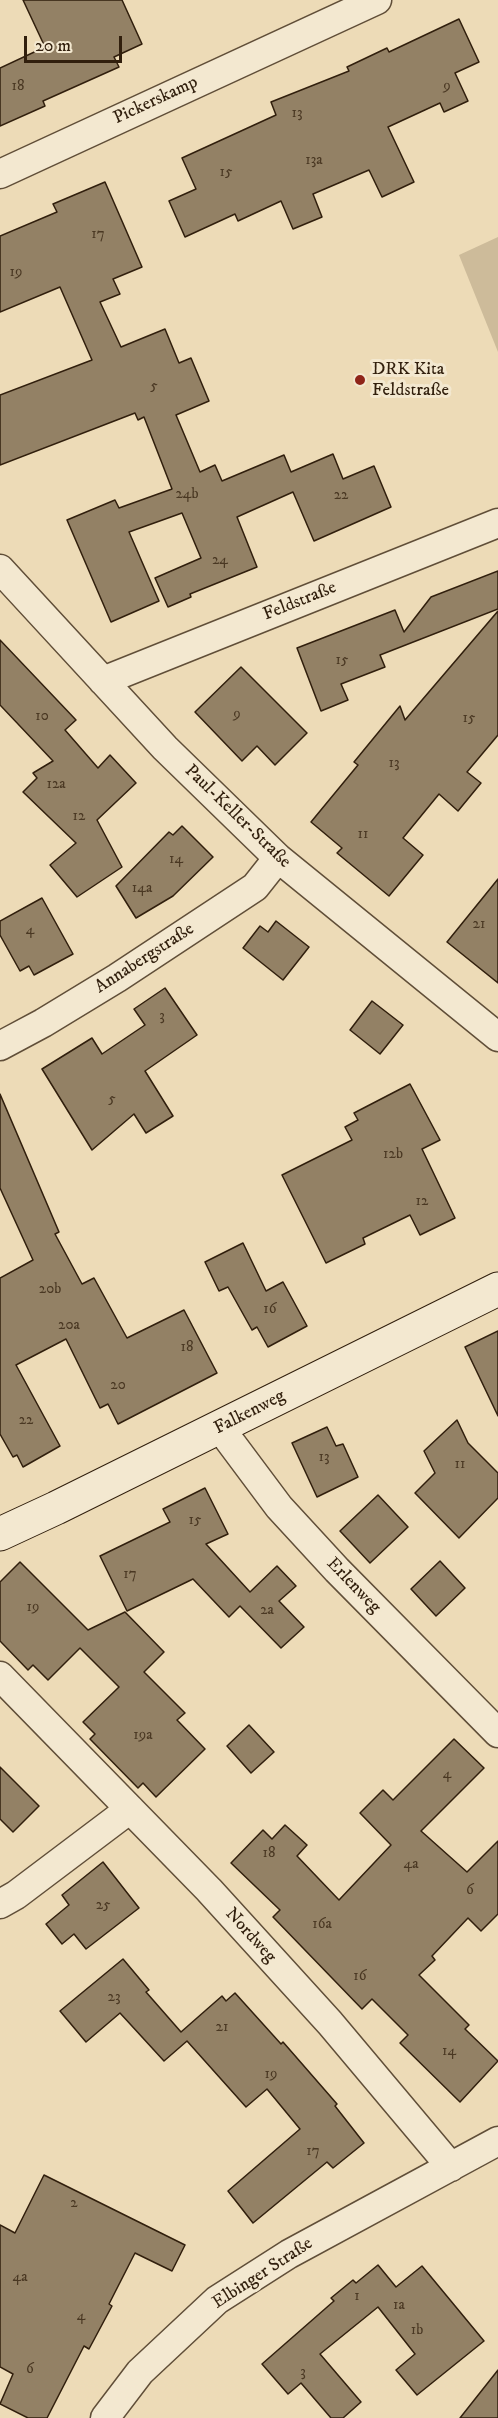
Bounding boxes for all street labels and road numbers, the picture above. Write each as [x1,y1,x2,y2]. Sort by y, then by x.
street label: Pickerskamp [110,72,202,130]
street label: Feldstraße [260,578,340,626]
street label: Paul-Keller-Straße [179,761,295,873]
street label: Annabergstraße [91,919,199,999]
street label: Falkenweg [211,1386,289,1440]
street label: Erlenweg [321,1554,385,1618]
street label: Nordweg [220,1904,280,1968]
street label: Elbinger Straße [209,2234,317,2314]

